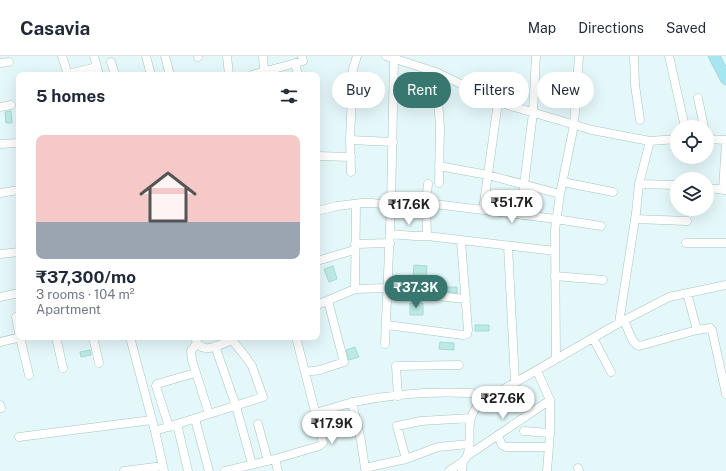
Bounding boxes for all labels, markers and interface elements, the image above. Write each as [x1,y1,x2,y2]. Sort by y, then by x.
text: Casavia [20,17,90,39]
text: Map [528,20,556,36]
text: Directions [578,20,644,36]
text: Saved [666,20,706,36]
chip: Buy [332,72,385,108]
chip: Rent [393,72,451,108]
chip: Filters [459,72,529,108]
chip: New [537,72,594,108]
icon: filters [278,85,300,107]
text: 5 homes [36,86,105,106]
map controls [670,120,714,216]
button: locate [670,120,714,164]
icon: home [132,161,204,233]
button: layers [670,172,714,216]
pin: ₹51.7K [479,190,545,224]
pin: ₹17.6K [376,192,442,226]
text: ₹51.7K [491,195,533,210]
text: ₹17.6K [388,197,430,212]
text: ₹37,300/mo [36,267,136,287]
pin: ₹37.3K [383,275,449,309]
text: ₹37.3K [394,280,438,295]
text: 3 rooms · 104 m² [36,287,135,302]
text: Apartment [36,302,101,317]
pin: ₹27.6K [470,386,536,420]
text: ₹27.6K [481,391,525,406]
pin: ₹17.9K [299,411,365,445]
text: ₹17.9K [311,416,353,431]

